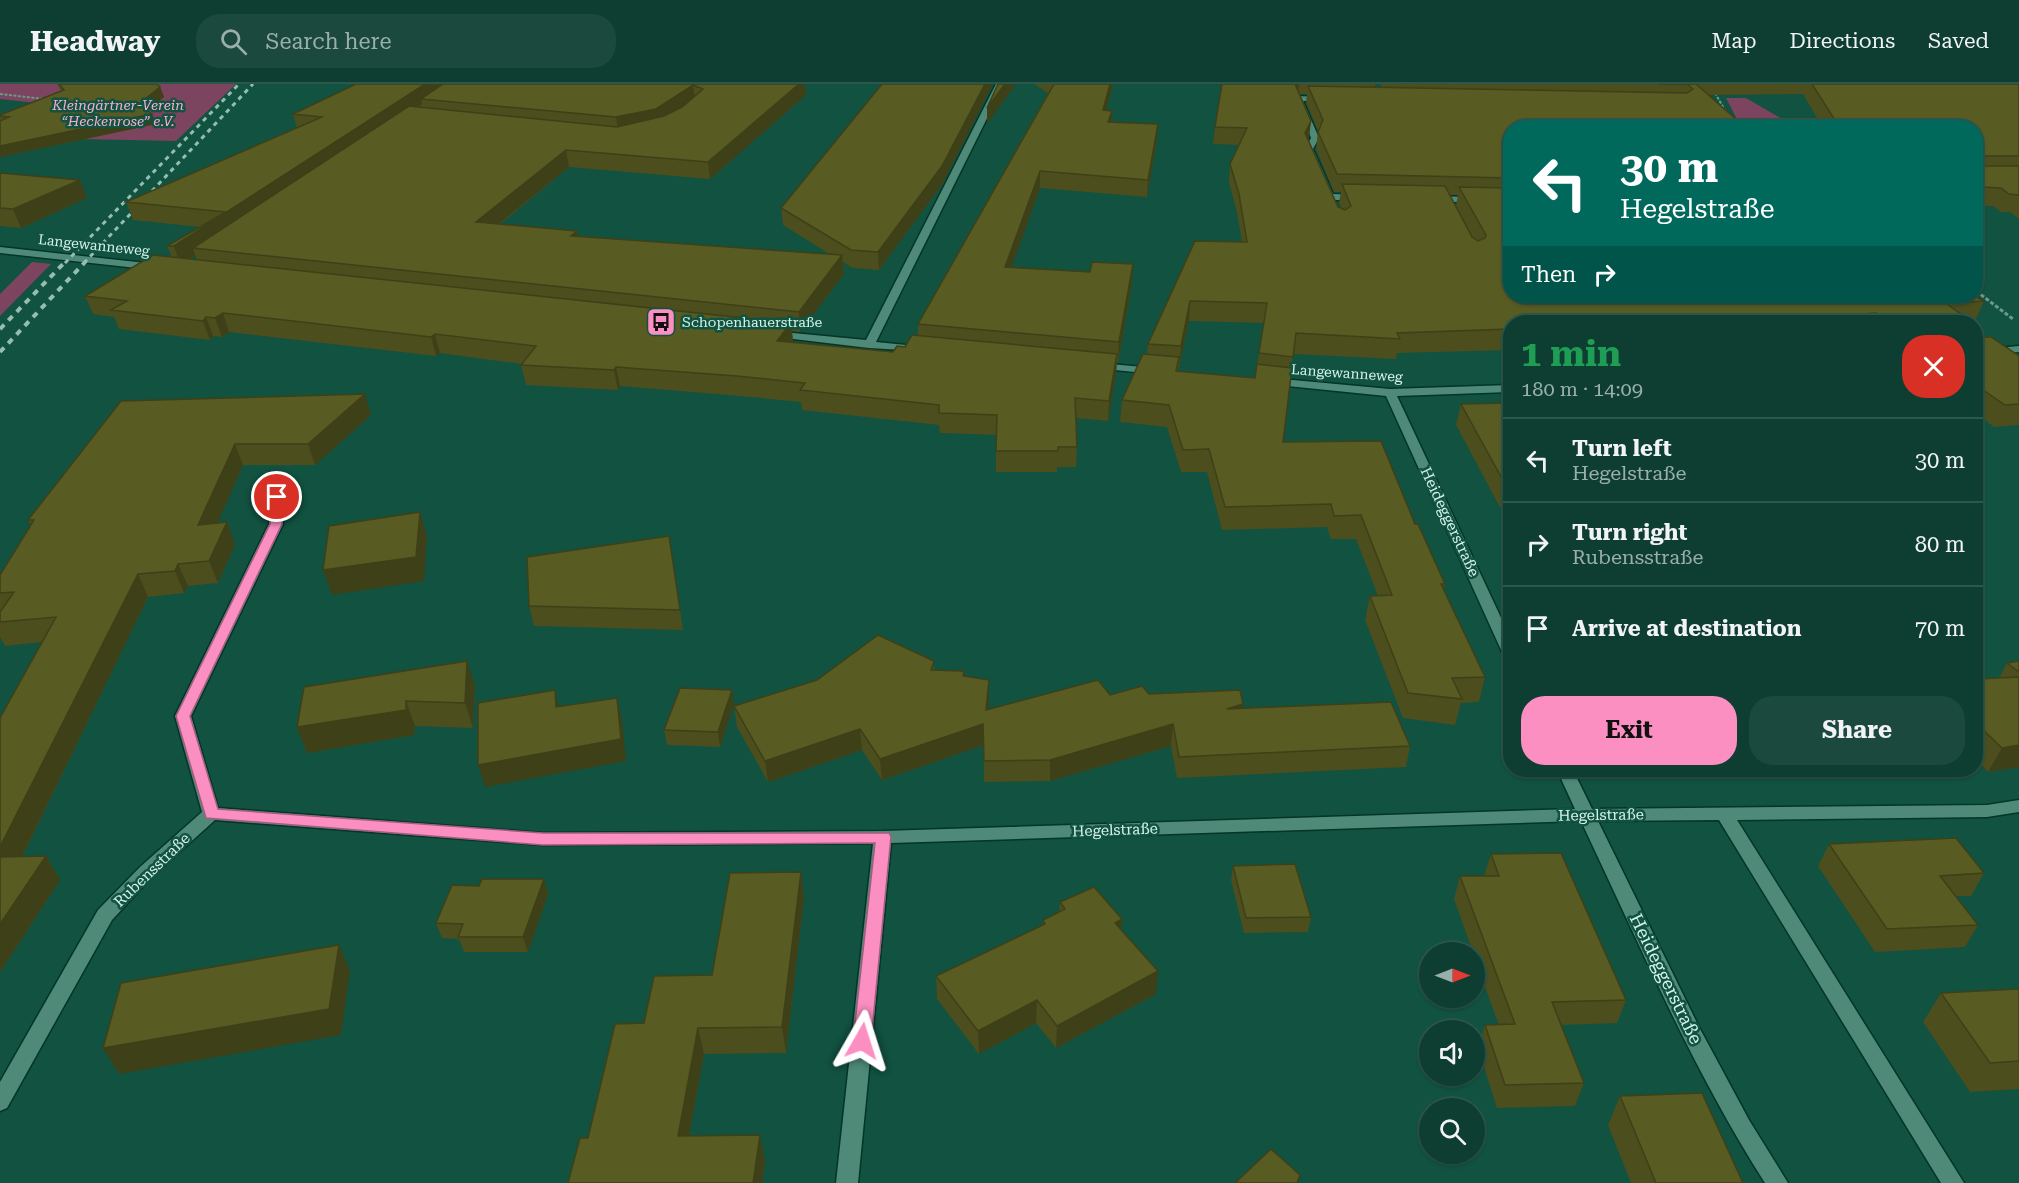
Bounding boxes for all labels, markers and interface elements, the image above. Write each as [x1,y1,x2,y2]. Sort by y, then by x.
search box [196,14,616,68]
text: Headway [30,25,160,58]
icon: search [217,25,250,58]
text: Search here [265,29,391,54]
text: Map [1712,29,1756,53]
text: Directions [1789,29,1895,53]
text: Saved [1928,29,1989,53]
park label: Kleingärtner-Verein “Heckenrose” e.V. [51,97,184,129]
text: 30 m [1620,143,1718,192]
icon: left [1521,144,1599,222]
text: Hegelstraße [1620,193,1775,225]
street label: Langewanneweg [37,231,151,259]
icon: right [1588,258,1621,291]
text: Then [1521,262,1576,287]
bus stop icon: Schopenhauerstraße [645,306,677,338]
place label: Schopenhauerstraße [682,314,823,330]
text: 1 min [1521,333,1621,375]
button: close [1902,335,1965,398]
street label: Langewanneweg [1291,361,1403,385]
text: 180 m · 14:09 [1521,377,1643,401]
text: Turn left [1572,436,1672,461]
icon: left [1521,444,1554,477]
text: 30 m [1915,448,1965,473]
text: Hegelstraße [1572,461,1686,485]
street label: Heideggerstraße [1417,464,1483,580]
pin [251,471,302,522]
icon: arrive [260,480,293,513]
text: Turn right [1572,520,1687,545]
icon: right [1521,528,1554,561]
text: 80 m [1915,532,1965,557]
text: Rubensstraße [1572,545,1703,569]
icon: arrive [1521,612,1554,645]
text: Arrive at destination [1572,616,1801,641]
text: 70 m [1915,616,1965,641]
button: Exit [1521,696,1737,765]
button: Share [1749,696,1965,765]
street label: Hegelstraße [1558,805,1644,825]
street label: Hegelstraße [1072,820,1158,840]
street label: Rubensstraße [110,829,194,911]
street label: Heideggerstraße [1626,910,1707,1048]
north arrow [1419,942,1485,1008]
map controls [1419,942,1485,1164]
position arrow [830,1009,894,1073]
button: sound [1419,1020,1485,1086]
button: search [1419,1098,1485,1164]

